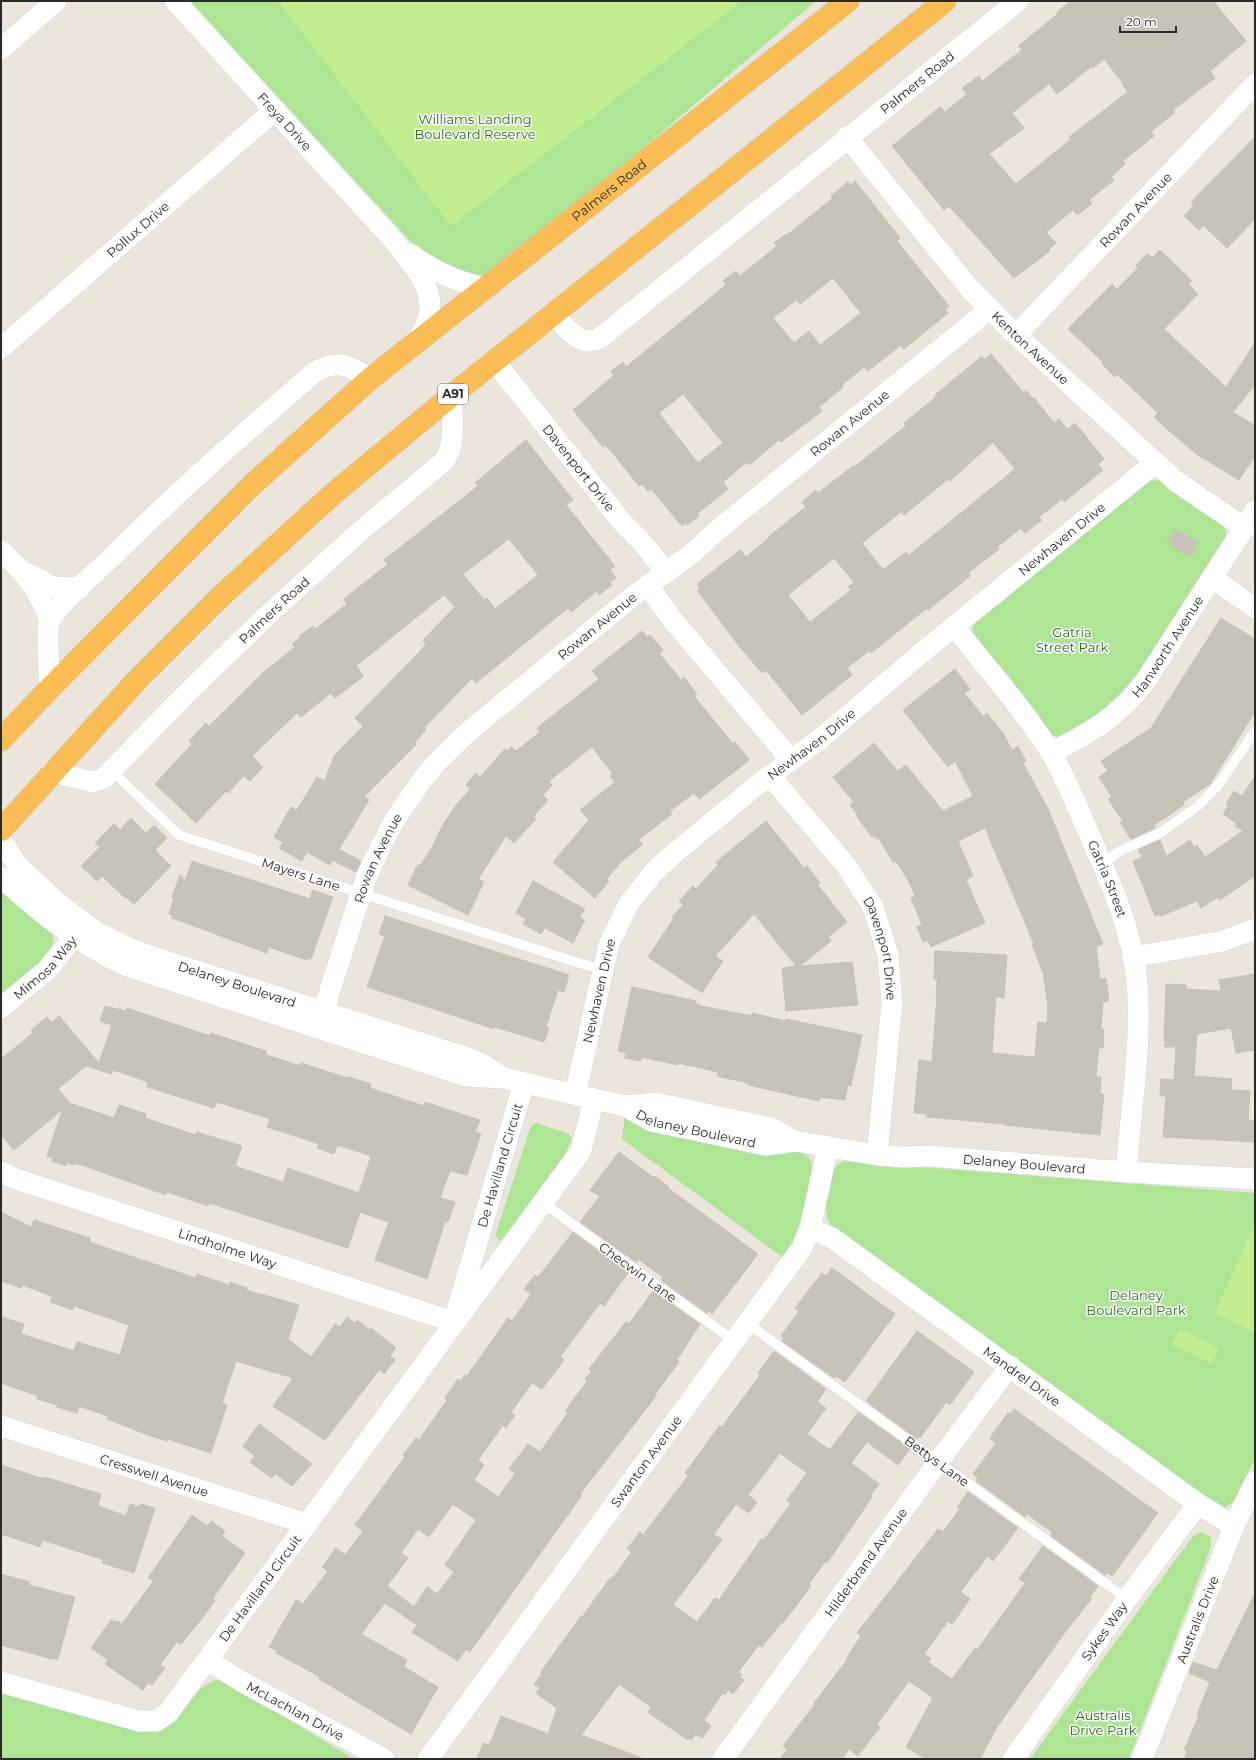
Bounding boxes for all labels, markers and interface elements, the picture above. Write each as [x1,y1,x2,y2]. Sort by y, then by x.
scale bar [1120,8,1176,34]
text: 20 m [1126,14,1157,29]
street label: Palmers Road [877,48,958,117]
street label: Freya Drive [254,89,315,154]
park label: Williams Landing Boulevard Reserve [414,111,536,142]
street label: Palmers Road [568,156,650,225]
street label: Rowan Avenue [1096,169,1175,251]
street label: Pollux Drive [103,198,172,261]
street label: Kenton Avenue [989,308,1073,388]
road number: A91 [438,384,468,404]
street label: Rowan Avenue [807,386,892,460]
street label: Davenport Drive [539,421,619,515]
street label: Newhaven Drive [1015,499,1108,579]
street label: Palmers Road [235,573,313,647]
street label: Rowan Avenue [554,589,640,663]
street label: Hanworth Avenue [1128,592,1207,701]
park label: Gatria Street Park [1036,624,1108,655]
street label: Newhaven Drive [764,705,858,783]
street label: Rowan Avenue [350,810,405,905]
street label: Gatria Street [1085,838,1130,919]
street label: Mayers Lane [260,854,342,894]
street label: Davenport Drive [860,893,900,1001]
street label: Mimosa Way [10,932,80,1003]
street label: Newhaven Drive [579,935,619,1045]
street label: Delaney Boulevard [176,958,298,1010]
street label: De Havilland Circuit [474,1101,526,1229]
street label: Delaney Boulevard [633,1106,757,1151]
street label: Delaney Boulevard [962,1151,1086,1177]
street label: Lindholme Way [176,1225,280,1272]
street label: Checwin Lane [596,1238,680,1306]
park label: Delaney Boulevard Park [1086,1287,1186,1318]
street label: Mandrel Drive [980,1343,1064,1410]
street label: Swanton Avenue [607,1412,685,1510]
street label: Bettys Lane [901,1432,973,1490]
street label: Cresswell Avenue [98,1450,211,1500]
street label: Hilderbrand Avenue [821,1504,910,1620]
street label: De Havilland Circuit [215,1531,305,1645]
street label: Australis Drive [1173,1573,1222,1666]
street label: Sykes Way [1078,1598,1131,1664]
street label: McLachlan Drive [244,1678,347,1744]
park label: Australis Drive Park [1069,1707,1137,1738]

